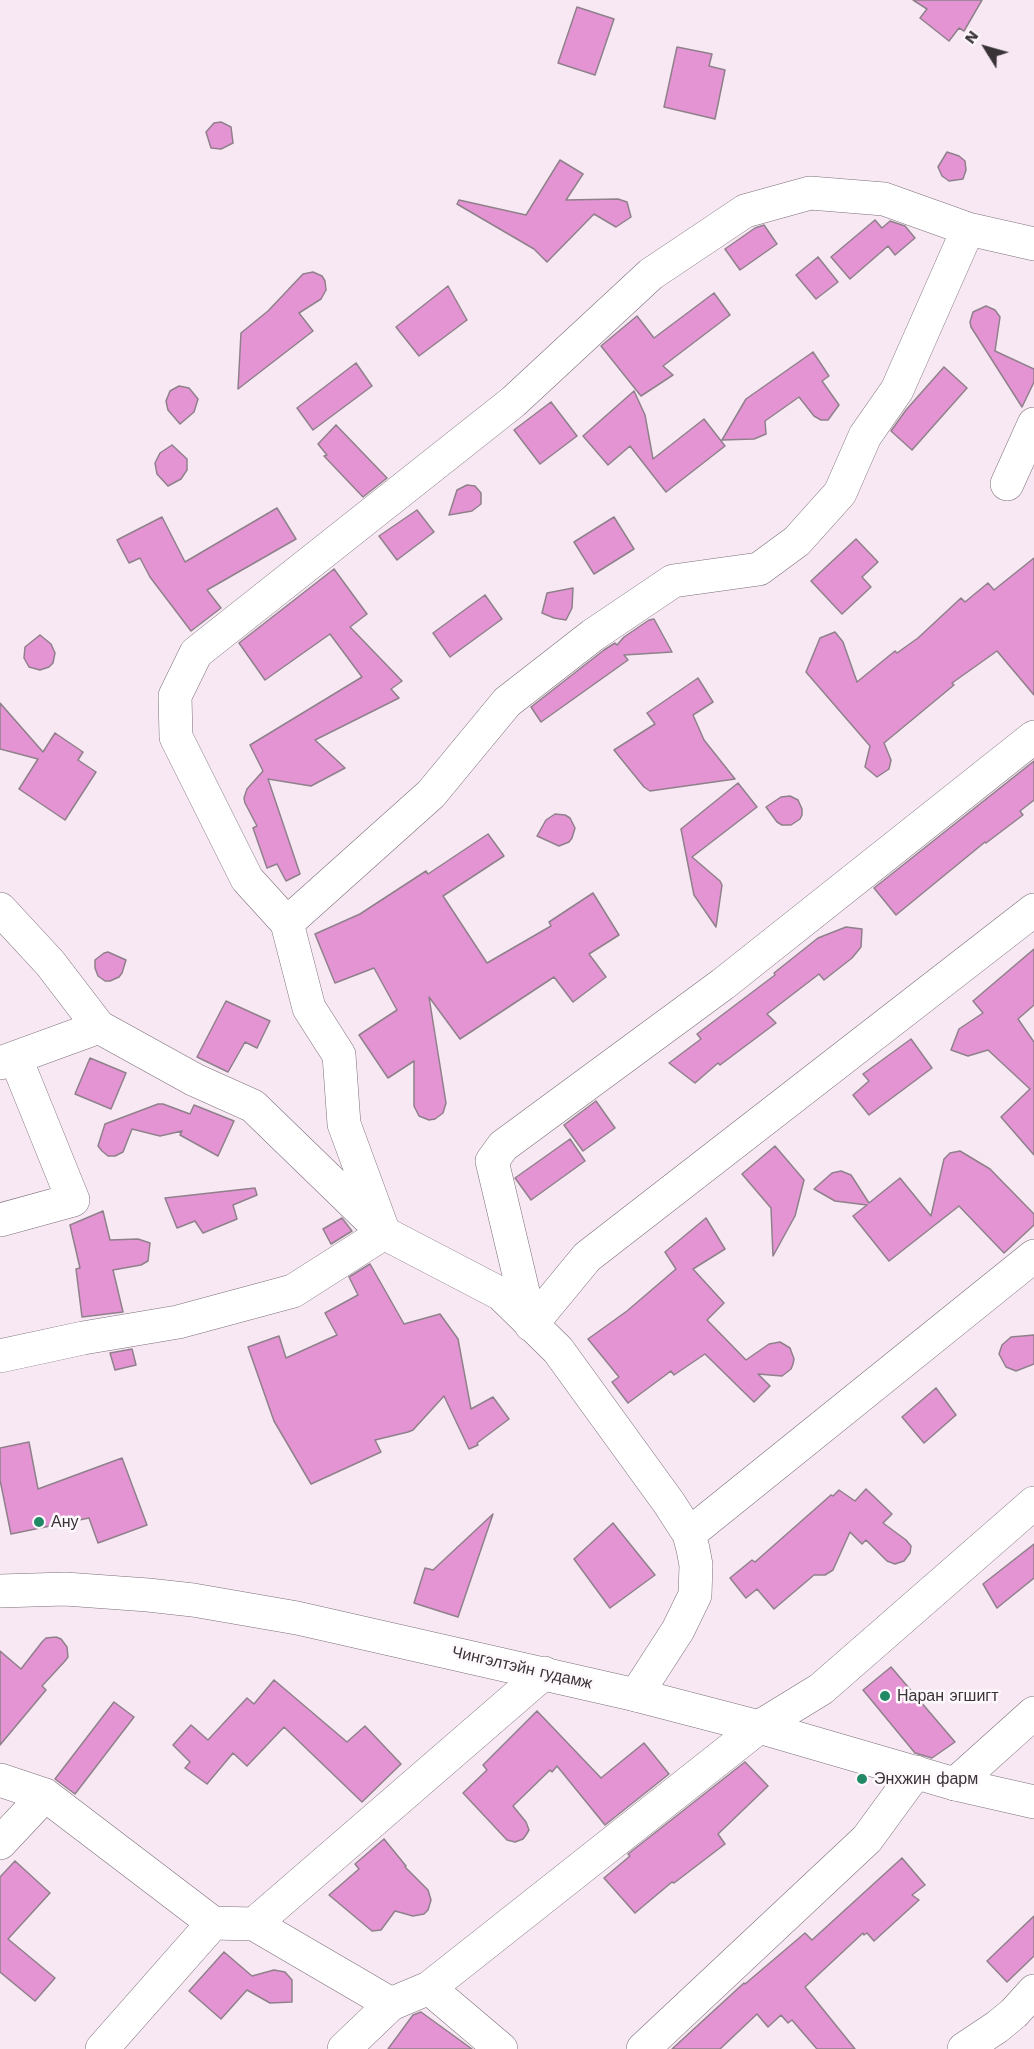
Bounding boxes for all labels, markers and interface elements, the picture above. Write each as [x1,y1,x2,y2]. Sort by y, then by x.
north arrow [956,18,1016,78]
text: N [960,26,982,47]
place label: Ану [51,1512,79,1532]
marker: Ану [32,1515,46,1529]
street label: Чингэлтэйн гудамж [450,1643,594,1693]
place label: Наран эгшигт [897,1686,998,1706]
marker: Наран эгшигт [878,1689,892,1703]
place label: Энхжин фарм [874,1769,978,1789]
marker: Энхжин фарм [855,1772,869,1786]

